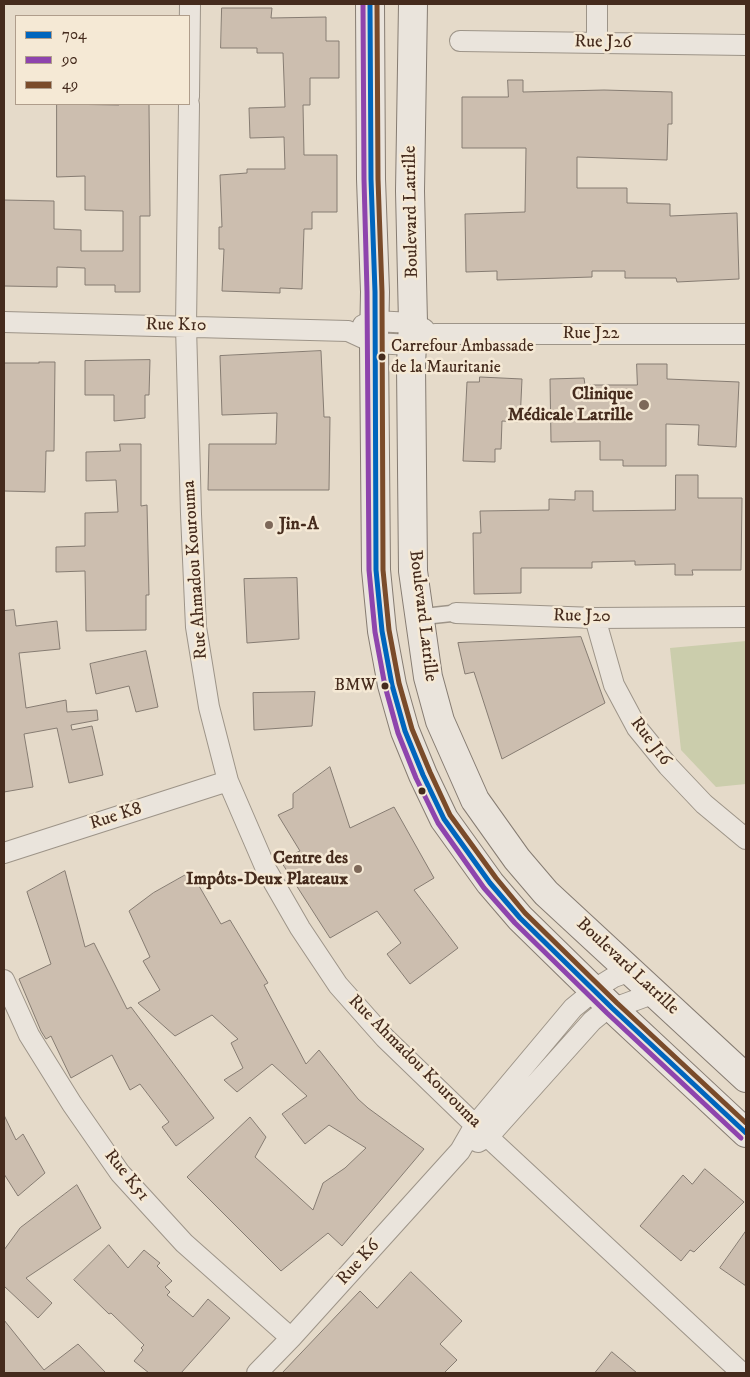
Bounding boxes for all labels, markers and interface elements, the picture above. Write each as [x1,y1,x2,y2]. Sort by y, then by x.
legend [15,15,190,105]
text: 704 [62,25,87,44]
street label: Rue J26 [574,32,632,54]
text: 90 [62,50,78,69]
text: 49 [62,75,78,94]
street label: Boulevard Latrille [400,146,424,278]
street label: Rue K10 [145,315,207,337]
street label: Rue J22 [563,323,619,345]
place label: Carrefour Ambassade de la Mauritanie [391,337,534,377]
marker: Carrefour Ambassade de la Mauritanie [377,352,387,362]
place label: Clinique Médicale Latrille [508,384,633,426]
marker: Clinique Médicale Latrille [637,398,651,412]
street label: Rue Ahmadou Kourouma [179,480,213,660]
place label: Jin-A [279,514,319,536]
marker: Jin-A [263,519,275,531]
street label: Boulevard Latrille [403,549,441,683]
street label: Rue J20 [553,606,611,628]
place label: BMW [334,676,376,696]
marker: BMW [380,681,390,691]
street label: Rue J16 [625,713,675,771]
unlabelled marker [417,786,427,796]
street label: Rue K8 [87,798,145,836]
place label: Centre des Impôts-Deux Plateaux [186,848,348,891]
marker: Centre des Impôts-Deux Plateaux [352,863,364,875]
street label: Boulevard Latrille [571,914,683,1020]
street label: Rue Ahmadou Kourouma [343,991,485,1133]
street label: Rue K51 [99,1146,153,1206]
street label: Rue K6 [333,1236,385,1290]

